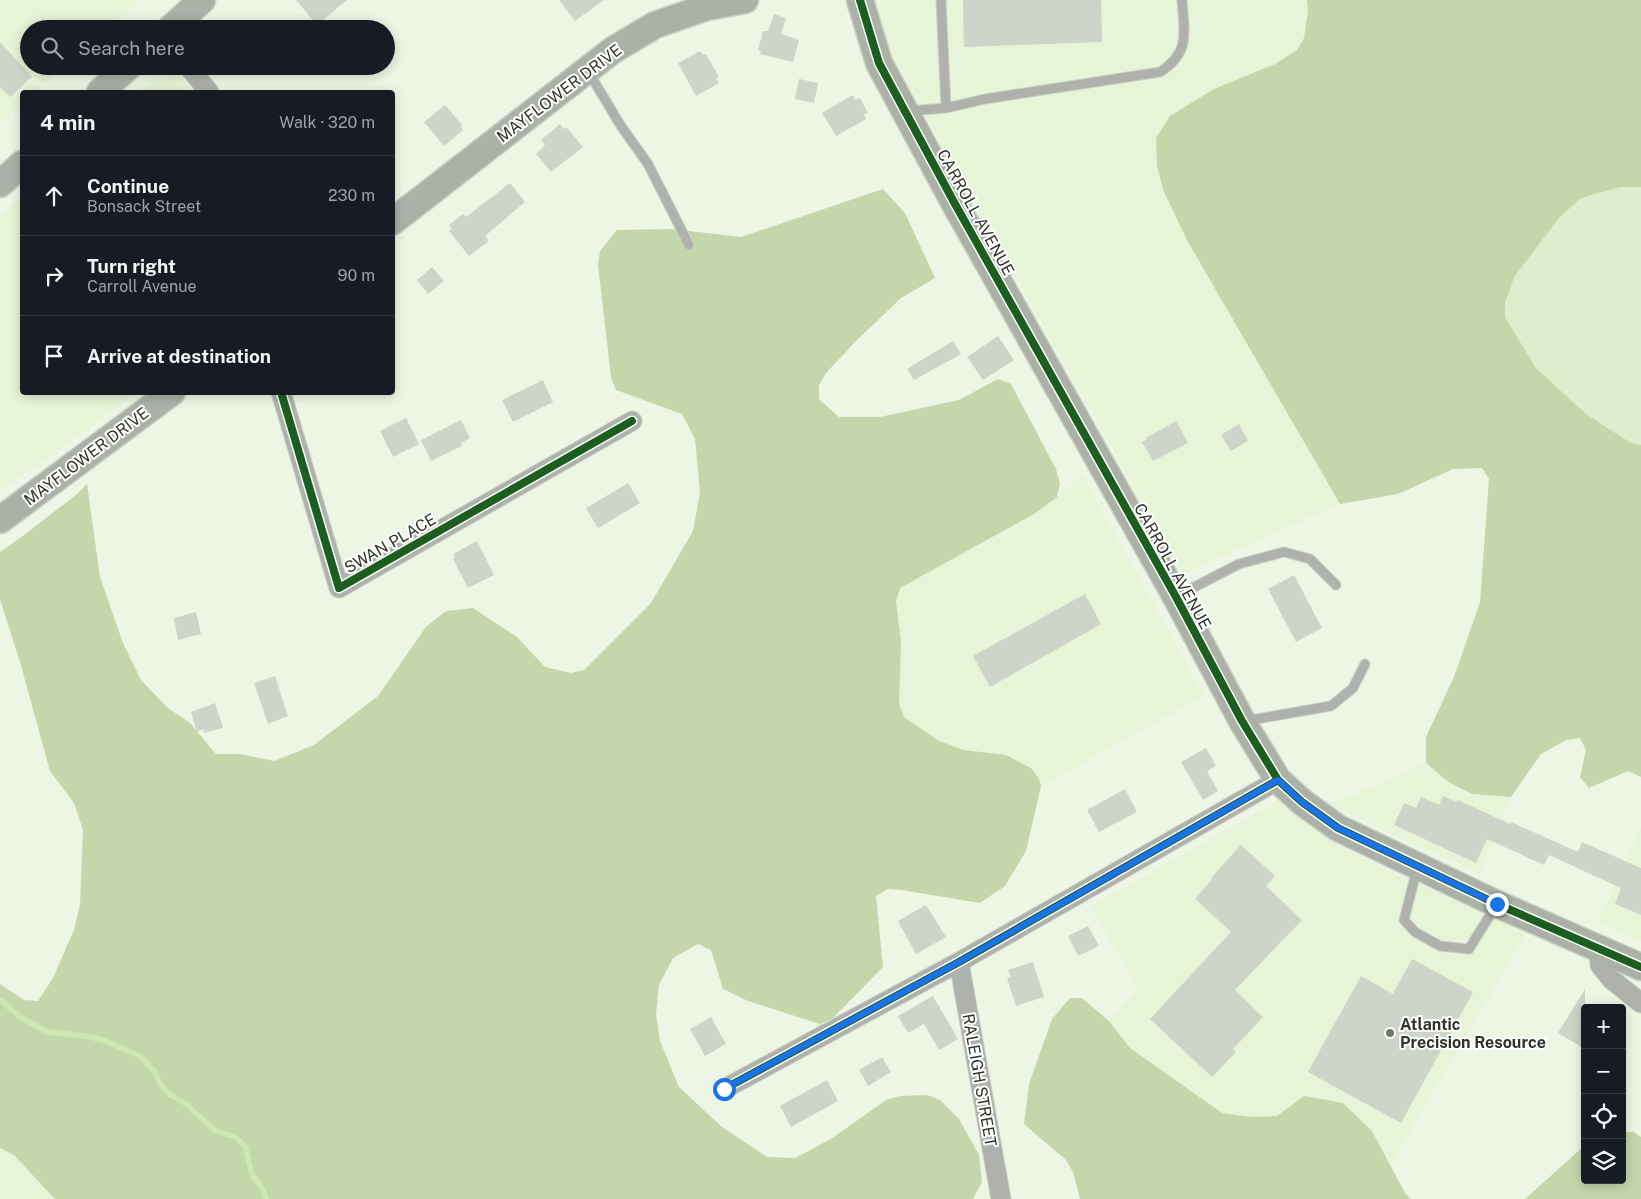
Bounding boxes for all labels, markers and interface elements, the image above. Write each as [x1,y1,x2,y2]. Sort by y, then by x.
search box [20,20,395,75]
icon: search [38,34,66,62]
text: Search here [78,37,185,59]
street label: MAYFLOWER DRIVE [493,40,625,146]
text: 4 min [40,110,95,135]
text: Walk · 320 m [279,113,375,132]
street label: CARROLL AVENUE [933,146,1018,279]
text: Continue [87,175,169,197]
icon: ahead [40,182,68,210]
text: 230 m [328,186,375,205]
text: Bonsack Street [87,197,201,216]
text: Turn right [87,255,176,277]
icon: right [40,262,68,290]
text: 90 m [338,266,375,285]
text: Carroll Avenue [87,277,196,296]
icon: arrive [40,342,68,370]
text: Arrive at destination [87,345,271,367]
street label: MAYFLOWER DRIVE [20,403,152,509]
street label: CARROLL AVENUE [1130,500,1215,633]
street label: SWAN PLACE [341,510,439,577]
route end [1486,893,1509,916]
map controls [1581,1004,1626,1184]
button: + [1581,1004,1626,1049]
street label: RALEIGH STREET [958,1012,1001,1148]
place label: Atlantic Precision Resource [1400,1015,1546,1052]
marker: Atlantic Precision Resource [1384,1027,1396,1039]
button: − [1581,1049,1626,1094]
route start [713,1078,736,1101]
button: locate [1581,1094,1626,1139]
button: layers [1581,1139,1626,1184]

